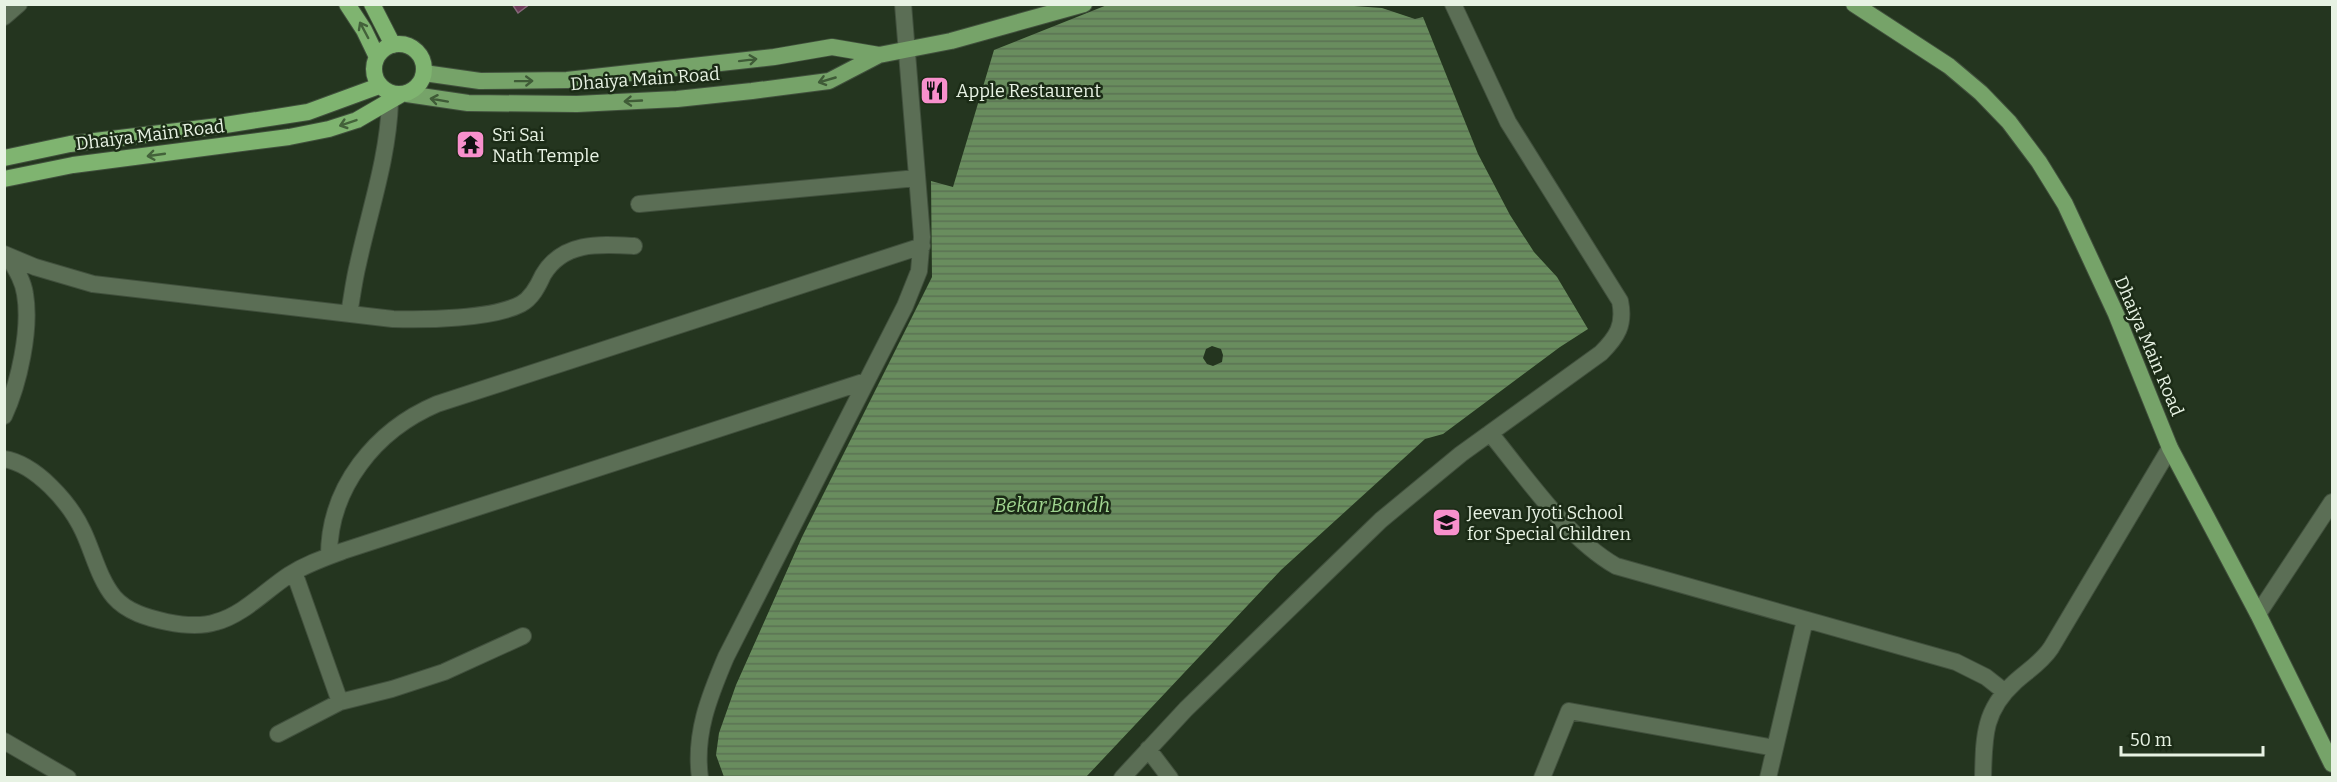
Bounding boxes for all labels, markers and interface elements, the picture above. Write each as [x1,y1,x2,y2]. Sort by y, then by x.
one-way arrow [357,21,369,39]
one-way arrow [737,54,757,65]
street label: Dhaiya Main Road [570,63,721,95]
one-way arrow [818,74,837,86]
one-way arrow [514,75,534,87]
restaurant icon: Apple Restaurent [919,75,951,107]
place label: Apple Restaurent [956,80,1102,102]
one-way arrow [429,94,449,105]
one-way arrow [624,96,644,107]
street label: Dhaiya Main Road [74,115,226,155]
one-way arrow [339,118,358,129]
place label: Sri Sai Nath Temple [492,124,599,167]
temple icon: Sri Sai Nath Temple [455,129,487,161]
one-way arrow [147,149,167,160]
street label: Dhaiya Main Road [2110,273,2189,420]
water label: Bekar Bandh [994,493,1110,517]
place label: Jeevan Jyoti School for Special Children [1466,502,1631,545]
school or university icon: Jeevan Jyoti School for Special Children [1430,507,1462,539]
scale bar [2121,719,2264,757]
text: 50 m [2130,729,2172,751]

